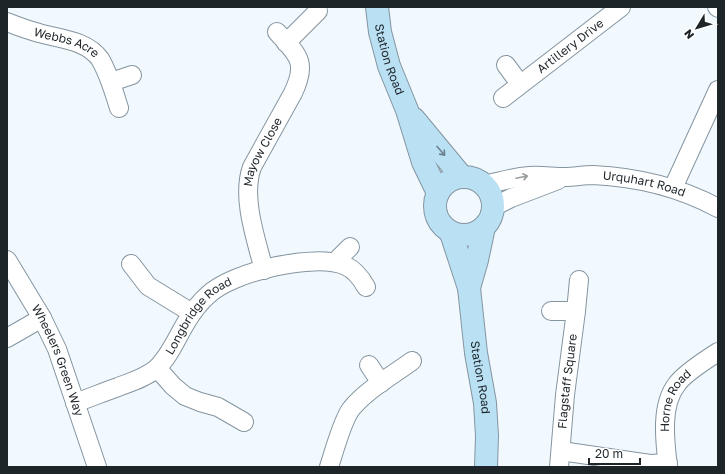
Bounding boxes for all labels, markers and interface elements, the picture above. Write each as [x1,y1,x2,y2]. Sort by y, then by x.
north arrow [677,8,717,48]
street label: Artillery Drive [534,15,606,76]
street label: Station Road [372,23,408,97]
street label: Webbs Acre [32,24,103,60]
text: N [681,27,696,42]
street label: Mayow Close [240,114,285,187]
one-way arrow [436,146,445,157]
street label: Urquhart Road [602,168,688,200]
one-way arrow [515,173,528,181]
street label: Longbridge Road [162,273,234,357]
street label: Wheelers Green Way [29,302,87,418]
street label: Flagstaff Square [554,333,580,430]
street label: Station Road [468,340,494,414]
street label: Horne Road [657,366,694,432]
scale bar [589,440,640,466]
text: 20 m [595,446,623,461]

